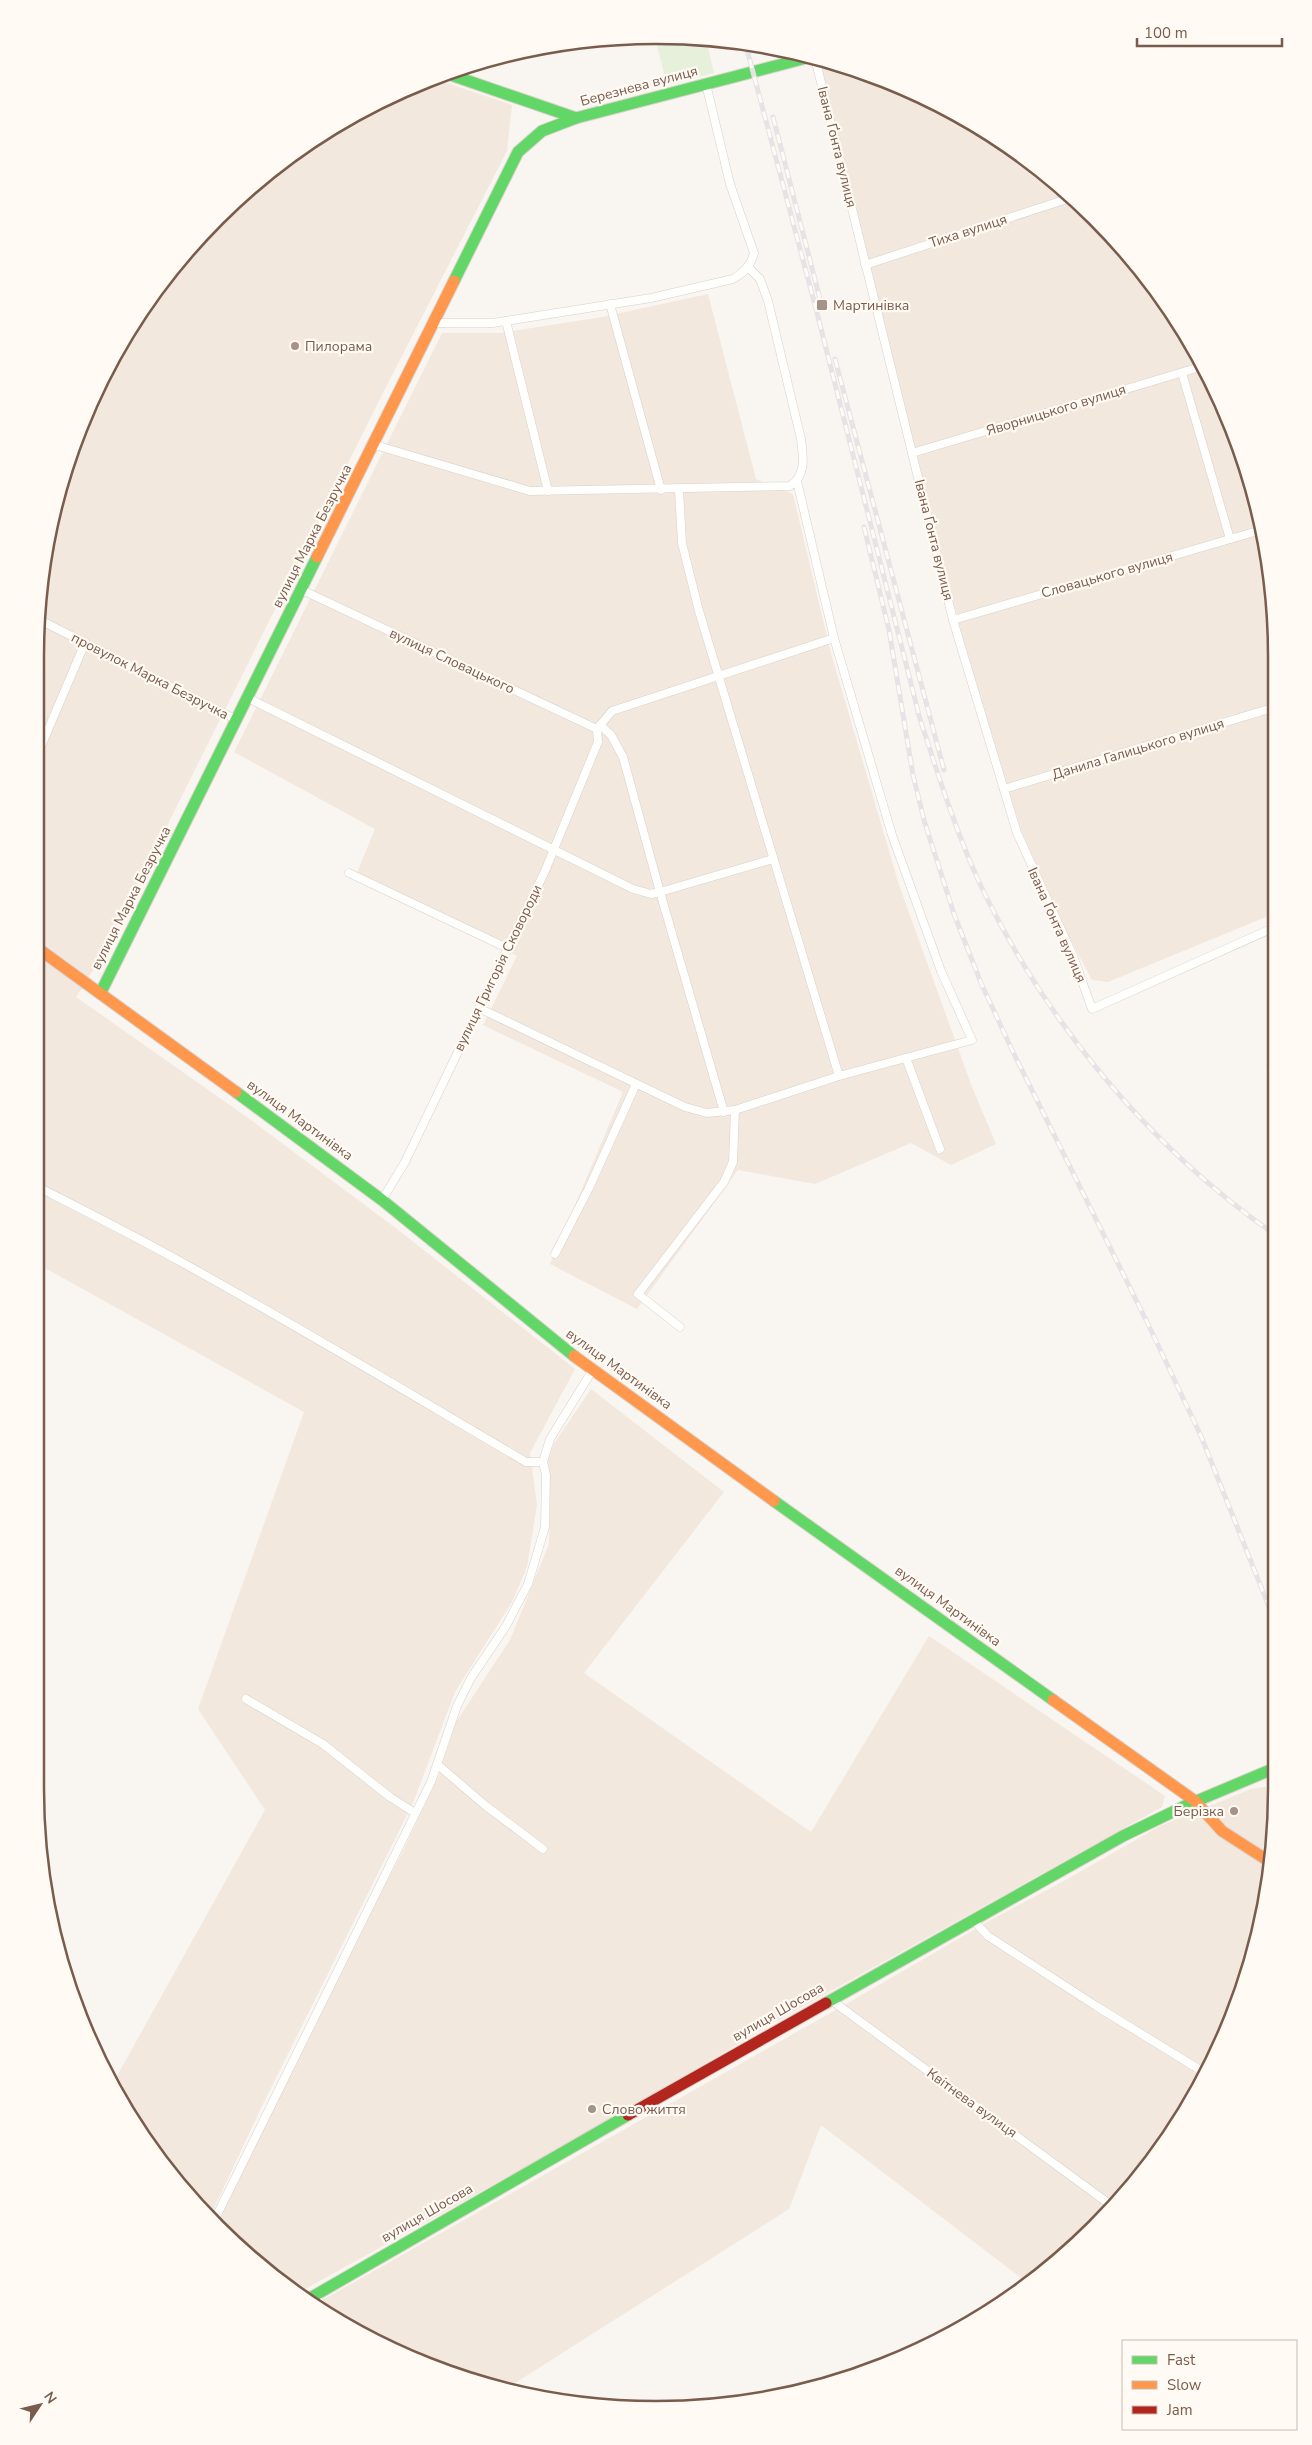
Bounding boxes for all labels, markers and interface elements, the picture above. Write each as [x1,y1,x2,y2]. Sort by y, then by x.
scale bar [1137,15,1282,47]
text: 100 m [1144,23,1188,43]
street label: Березнева вулиця [578,61,700,111]
street label: Івана Ґонта вулиця [813,84,861,210]
street label: Тиха вулиця [927,209,1009,253]
place label: Мартинівка [833,296,909,315]
marker: Мартинівка [815,298,829,312]
place label: Пилорама [305,337,372,356]
marker: Пилорама [289,340,301,352]
street label: Яворницького вулиця [984,380,1128,440]
street label: вулиця Марка Безручка [268,461,356,611]
street label: Івана Ґонта вулиця [910,477,958,603]
street label: Словацького вулиця [1039,547,1175,603]
street label: вулиця Словацького [386,624,518,698]
street label: провулок Марка Безручка [68,628,232,724]
street label: Данила Галицького вулиця [1050,714,1226,784]
street label: вулиця Марка Безручка [87,823,175,973]
street label: Івана Ґонта вулиця [1023,864,1091,986]
street label: вулиця Григорія Сковороди [449,882,547,1054]
street label: вулиця Мартинівка [243,1075,357,1165]
street label: вулиця Мартинівка [562,1324,676,1414]
street label: вулиця Мартинівка [891,1561,1005,1651]
place label: Берізка [1174,1802,1224,1821]
marker: Берізка [1228,1805,1240,1817]
street label: вулиця Шосова [729,1978,827,2046]
street label: Квітнева вулиця [923,2064,1021,2142]
place label: Слово життя [602,2100,686,2119]
marker: Слово життя [586,2103,598,2115]
street label: вулиця Шосова [378,2179,476,2247]
legend [1122,2340,1297,2430]
text: Fast [1167,2350,1196,2370]
text: Slow [1167,2375,1202,2395]
north arrow [15,2380,65,2430]
text: N [39,2388,61,2408]
text: Jam [1166,2400,1193,2420]

